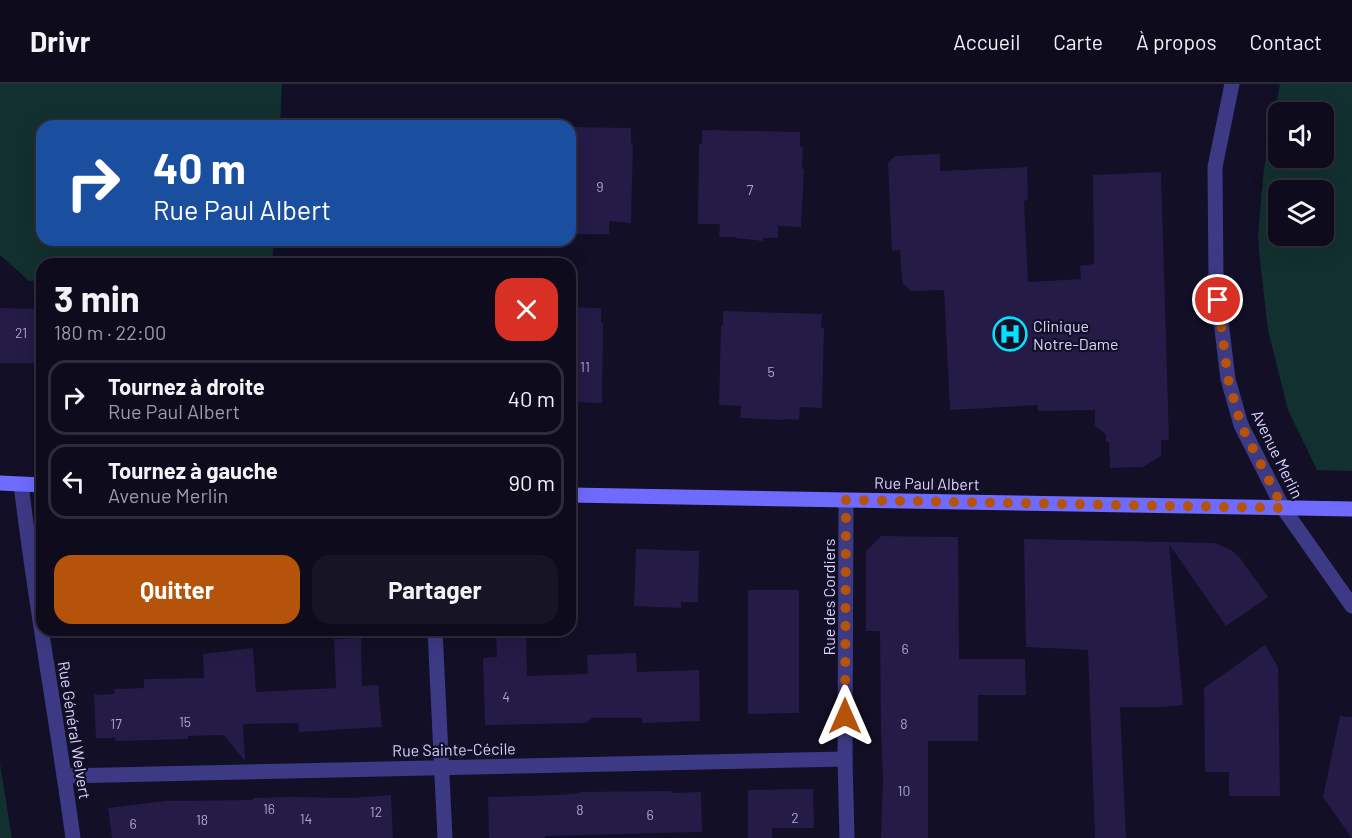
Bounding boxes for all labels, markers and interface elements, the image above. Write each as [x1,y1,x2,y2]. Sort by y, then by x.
text: Drivr [30,24,90,58]
text: Accueil [953,29,1020,54]
text: Carte [1053,29,1103,54]
text: À propos [1136,29,1217,54]
text: Contact [1250,29,1322,54]
map controls [1268,102,1334,246]
button: sound [1268,102,1334,168]
text: 40 m [153,142,246,192]
icon: right [54,144,132,222]
house number: 9 [596,178,604,195]
button: layers [1268,180,1334,246]
house number: 7 [747,181,754,198]
text: Rue Paul Albert [153,193,331,225]
pin [1192,274,1243,325]
text: 3 min [54,276,140,319]
button: close [495,278,558,341]
icon: arrive [1201,283,1234,316]
hospital icon: Clinique Notre-Dame [992,316,1028,352]
place label: Clinique Notre-Dame [1033,316,1118,353]
text: 180 m · 22:00 [54,320,166,344]
house number: 21 [15,324,27,341]
house number: 11 [580,358,590,375]
house number: 5 [767,363,775,380]
text: Tournez à droite [108,373,265,399]
icon: right [57,381,90,414]
text: 40 m [508,385,555,411]
text: Rue Paul Albert [108,399,240,423]
street label: Avenue Merlin [1248,407,1308,501]
text: Tournez à gauche [108,457,278,483]
icon: left [57,465,90,498]
text: 90 m [509,469,555,495]
street label: Rue Paul Albert [874,473,980,493]
text: Avenue Merlin [108,483,228,507]
street label: Rue des Cordiers [819,538,838,656]
button: Quitter [54,555,300,624]
button: Partager [312,555,558,624]
house number: 6 [901,640,909,657]
street label: Rue Général Welvert [55,660,95,800]
position arrow [813,684,877,748]
house number: 4 [502,688,510,705]
house number: 15 [179,713,191,730]
house number: 17 [110,715,122,732]
house number: 8 [900,715,908,732]
street label: Rue Sainte-Cécile [392,738,516,760]
house number: 10 [898,782,910,799]
house number: 16 [263,800,275,817]
house number: 8 [576,801,584,818]
house number: 12 [370,803,382,820]
house number: 6 [646,806,654,823]
house number: 2 [791,809,799,826]
house number: 14 [300,810,312,827]
house number: 18 [196,811,208,828]
house number: 6 [129,815,137,832]

